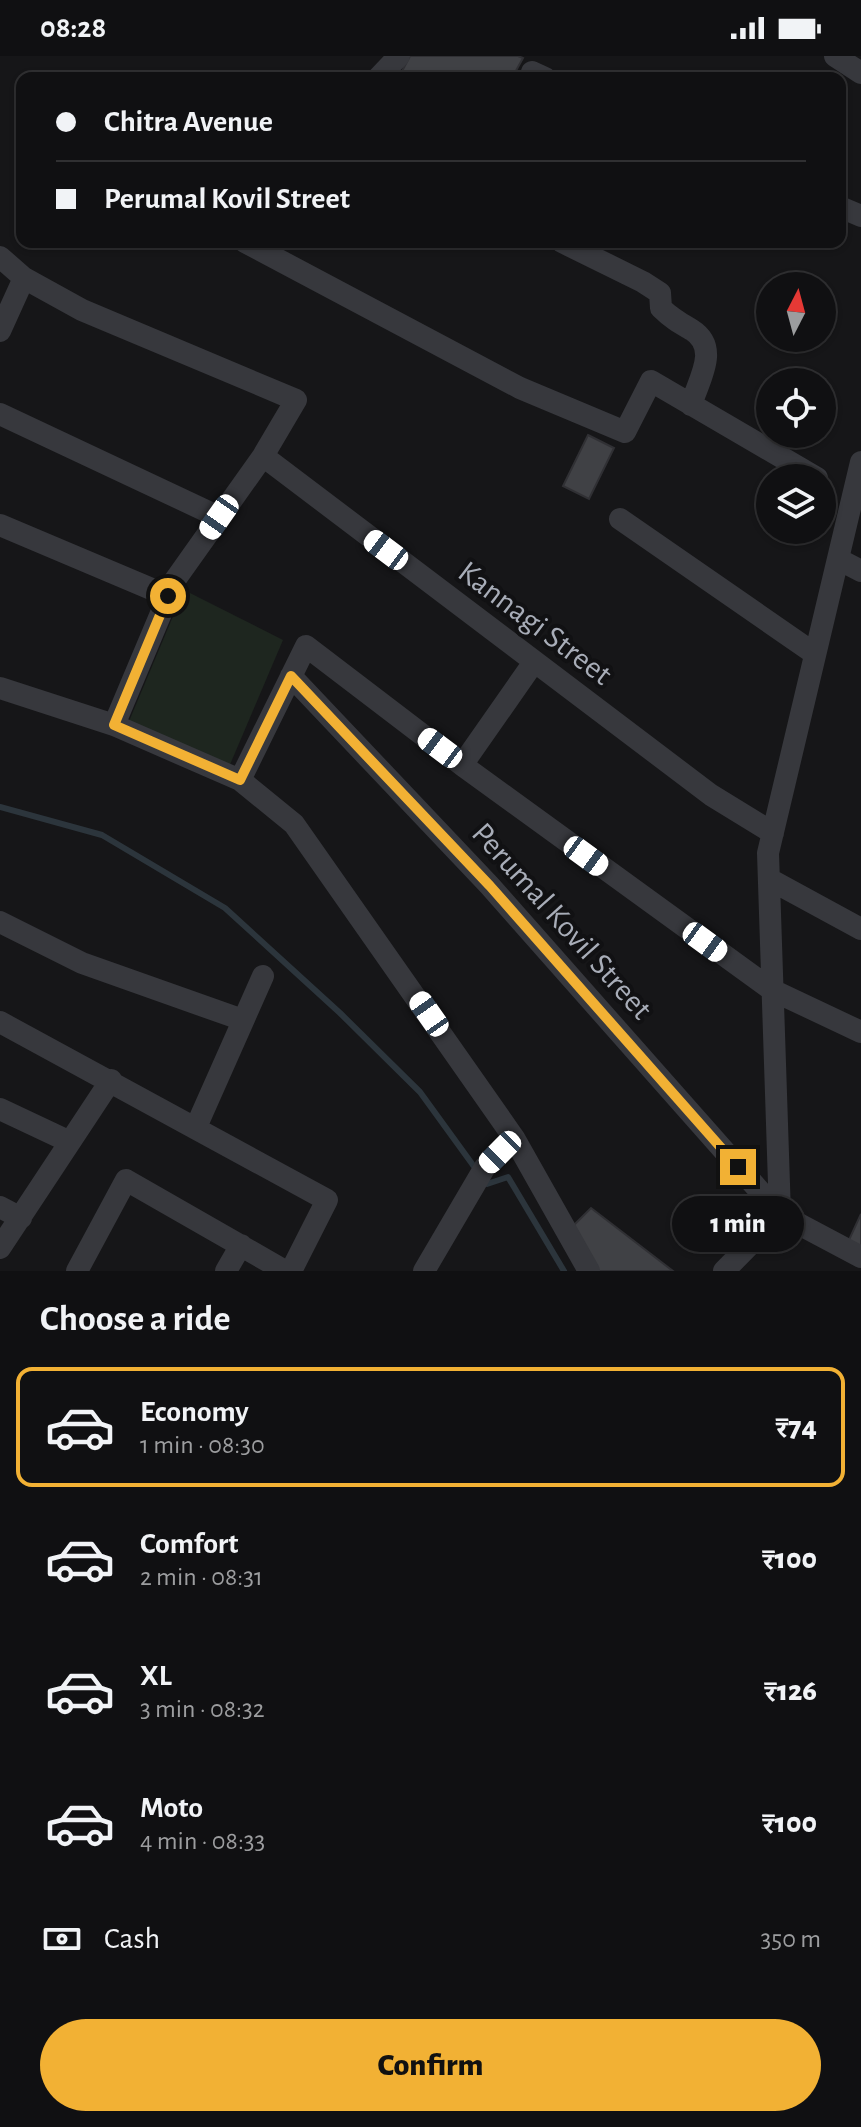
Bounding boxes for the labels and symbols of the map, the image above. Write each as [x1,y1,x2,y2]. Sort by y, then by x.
north arrow [756,272,836,352]
car [195,490,243,544]
car [360,526,412,574]
street label: Kannagi Street [452,555,618,691]
route start [150,578,186,614]
car [414,724,466,772]
street label: Perumal Kovil Street [466,817,658,1025]
car [560,832,612,880]
car [679,918,731,966]
car [405,987,453,1041]
car [475,1127,525,1177]
route end [720,1149,756,1185]
callout: 1 min [672,1195,804,1251]

